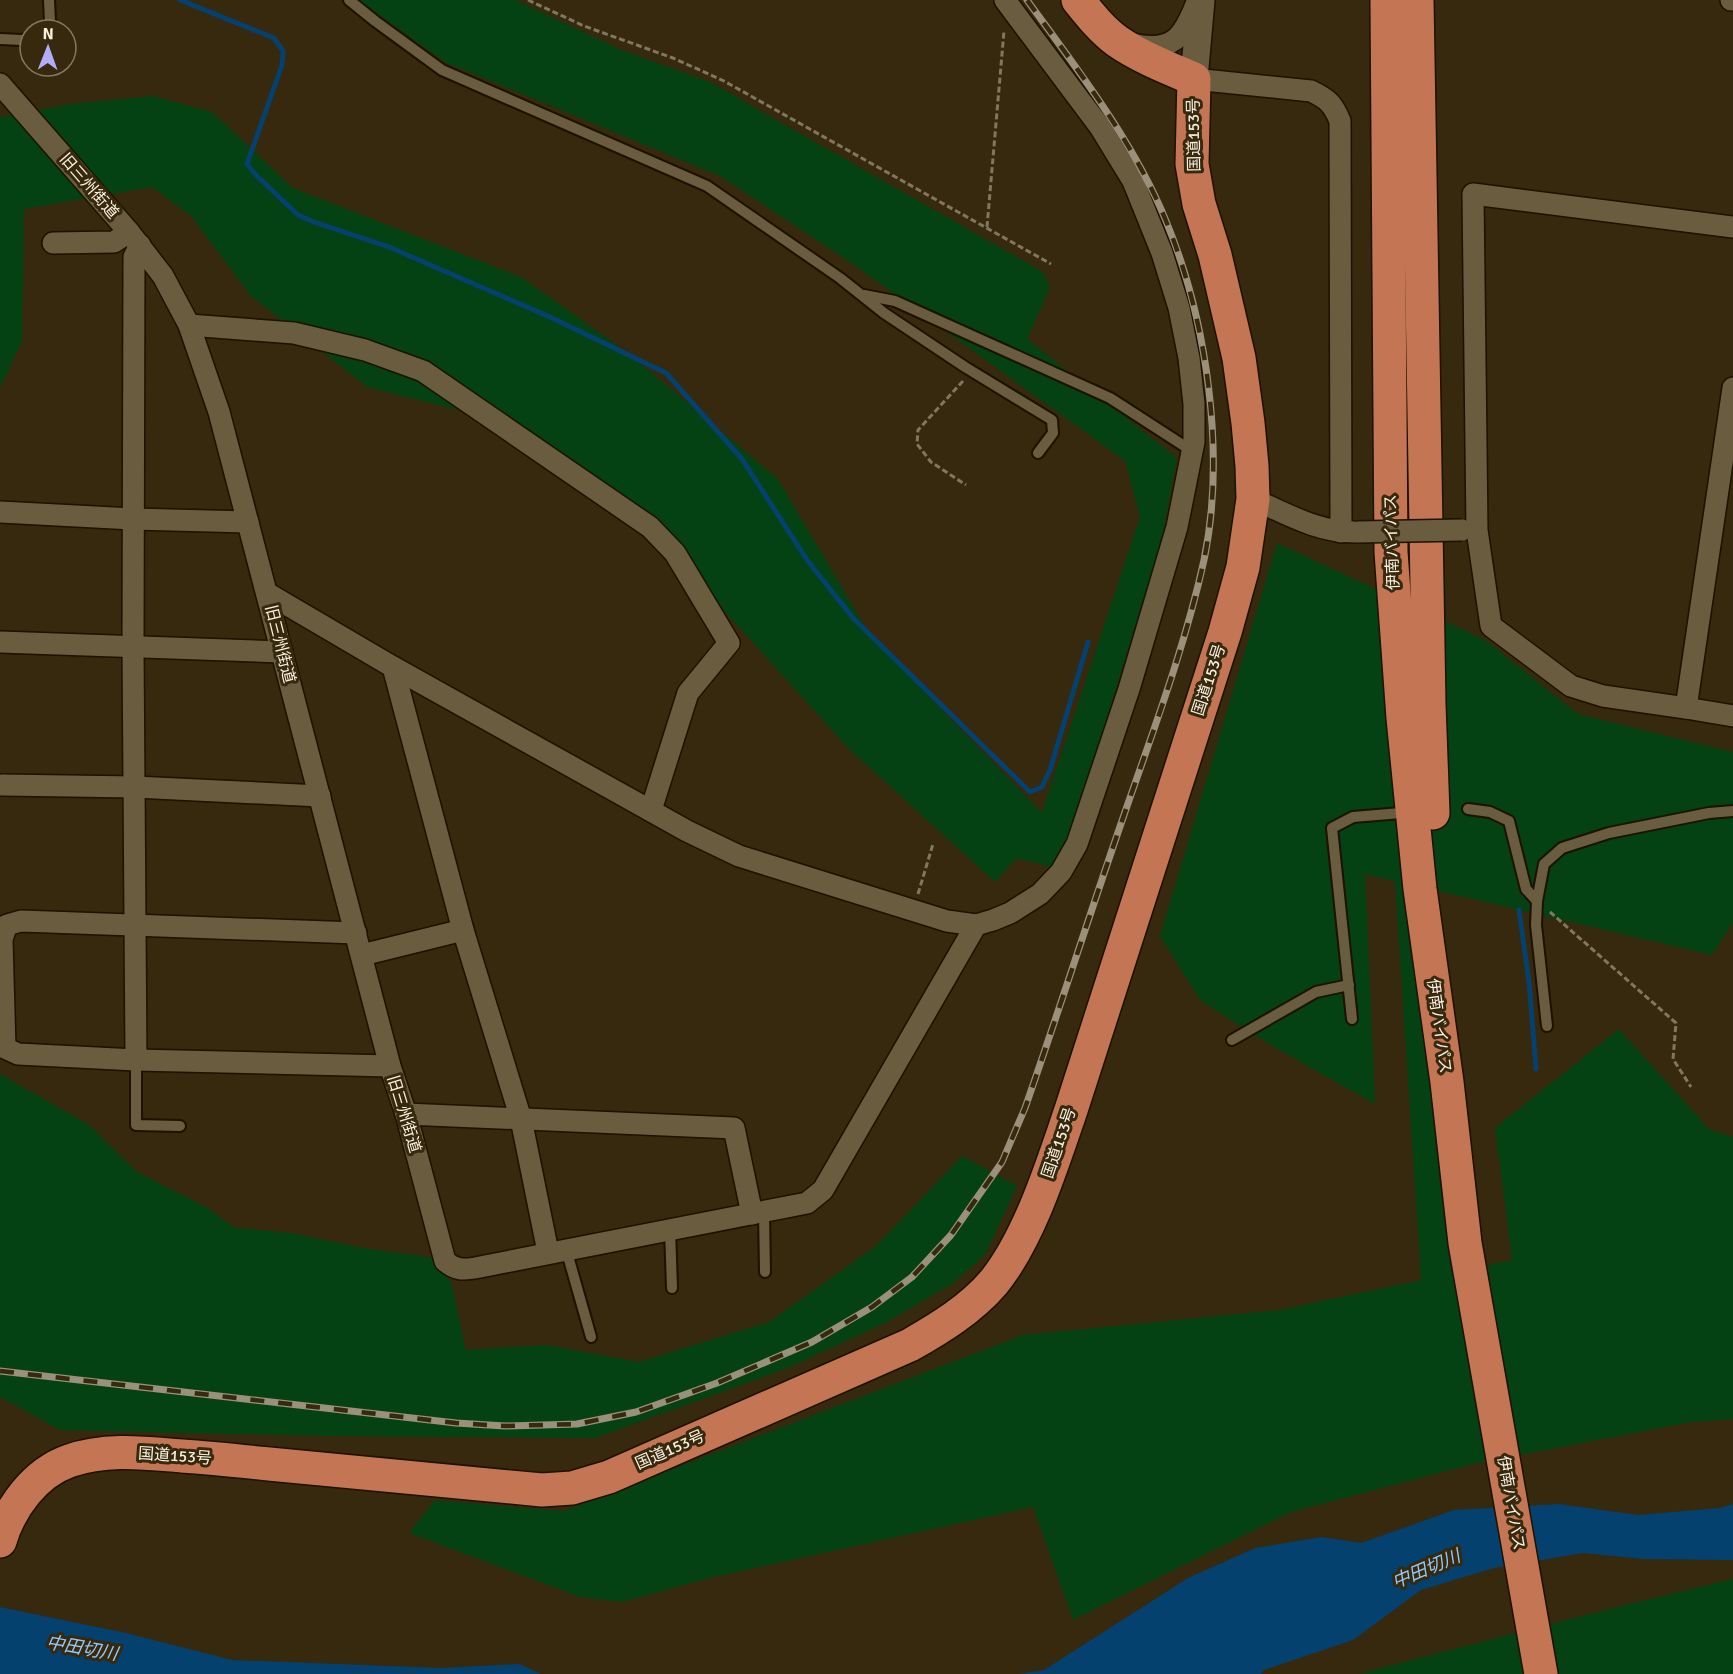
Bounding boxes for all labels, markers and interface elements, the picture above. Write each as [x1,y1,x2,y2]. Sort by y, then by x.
north arrow [18,18,78,78]
text: N [43,24,54,44]
street label: 国道153号 [1183,98,1205,172]
street label: 旧三州街道 [55,149,123,223]
street label: 伊南バイパス [1380,494,1404,590]
street label: 旧三州街道 [261,603,299,685]
street label: 国道153号 [1188,642,1230,718]
street label: 伊南バイパス [1422,977,1456,1075]
street label: 旧三州街道 [383,1073,425,1155]
street label: 国道153号 [1038,1105,1080,1181]
street label: 国道153号 [632,1426,708,1474]
street label: 国道153号 [137,1443,213,1469]
street label: 伊南バイパス [1493,1454,1529,1552]
water label: 中田切川 [1389,1544,1465,1593]
water label: 中田切川 [45,1631,121,1665]

